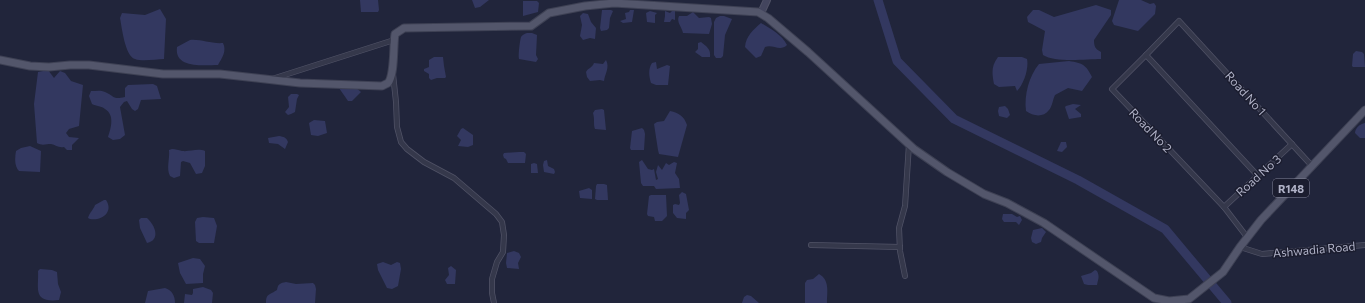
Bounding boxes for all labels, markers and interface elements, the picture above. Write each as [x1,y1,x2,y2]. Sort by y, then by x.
street label: Road No 1 [1223,68,1269,118]
street label: Road No 2 [1127,105,1176,155]
street label: Road No 3 [1233,151,1283,199]
road number: R148 [1273,179,1309,197]
street label: Ashwadia Road [1272,238,1356,260]

